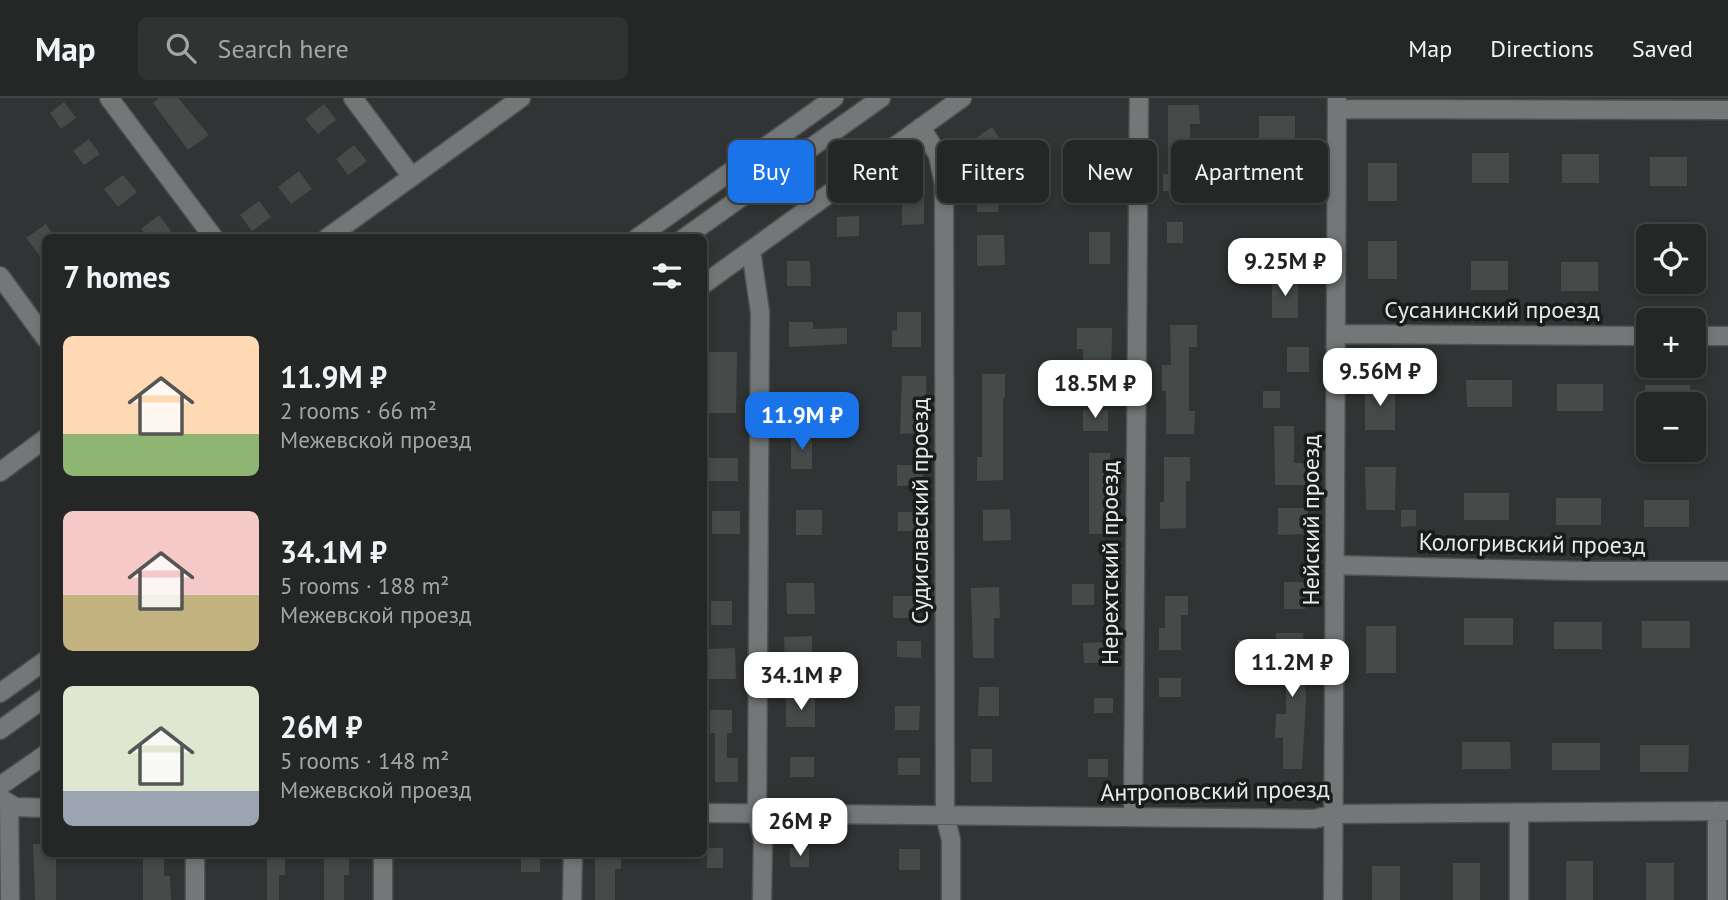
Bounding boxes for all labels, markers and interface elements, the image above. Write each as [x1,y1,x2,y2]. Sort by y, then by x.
search box [138,17,628,80]
text: Map [35,27,96,70]
icon: search [162,29,200,67]
text: Search here [218,32,349,65]
text: Map [1408,33,1452,64]
text: Directions [1490,33,1594,64]
text: Saved [1632,33,1693,64]
chip: Buy [728,140,814,203]
chip: Rent [828,140,923,203]
chip: Filters [937,140,1049,203]
chip: New [1063,140,1157,203]
chip: Apartment [1171,140,1328,203]
map controls [1636,224,1706,462]
button: locate [1636,224,1706,294]
pin: 9.25M ₽ [1220,238,1350,298]
text: 9.25M ₽ [1244,246,1326,275]
text: 7 homes [63,257,171,296]
icon: filters [648,257,686,295]
street label: Сусанинский проезд [1384,294,1600,325]
button: + [1636,308,1706,378]
pin: 9.56M ₽ [1315,348,1445,408]
text: 9.56M ₽ [1339,356,1421,385]
text: 11.9M ₽ [280,357,387,396]
pin: 18.5M ₽ [1030,360,1160,420]
icon: home [119,364,203,448]
text: 18.5M ₽ [1054,368,1136,397]
pin: 11.9M ₽ [737,392,867,452]
button: − [1636,392,1706,462]
text: 2 rooms · 66 m² [280,396,437,425]
street label: Судиславский проезд [904,398,935,624]
text: 11.9M ₽ [761,400,843,429]
text: Межевской проезд [280,425,471,454]
street label: Нейский проезд [1295,435,1326,605]
street label: Нерехтский проезд [1094,461,1125,665]
street label: Кологривский проезд [1418,526,1646,561]
text: 34.1M ₽ [280,532,387,571]
icon: home [119,539,203,623]
text: 5 rooms · 188 m² [280,571,449,600]
text: Межевской проезд [280,600,471,629]
pin: 11.2M ₽ [1227,640,1357,699]
text: 11.2M ₽ [1251,647,1333,676]
pin: 34.1M ₽ [736,652,866,712]
text: 34.1M ₽ [760,660,842,689]
text: 26M ₽ [280,707,363,746]
icon: home [119,714,203,798]
text: 5 rooms · 148 m² [280,746,449,775]
street label: Антроповский проезд [1100,773,1330,808]
text: Межевской проезд [280,775,471,804]
pin: 26M ₽ [751,798,849,858]
text: 26M ₽ [768,806,832,835]

